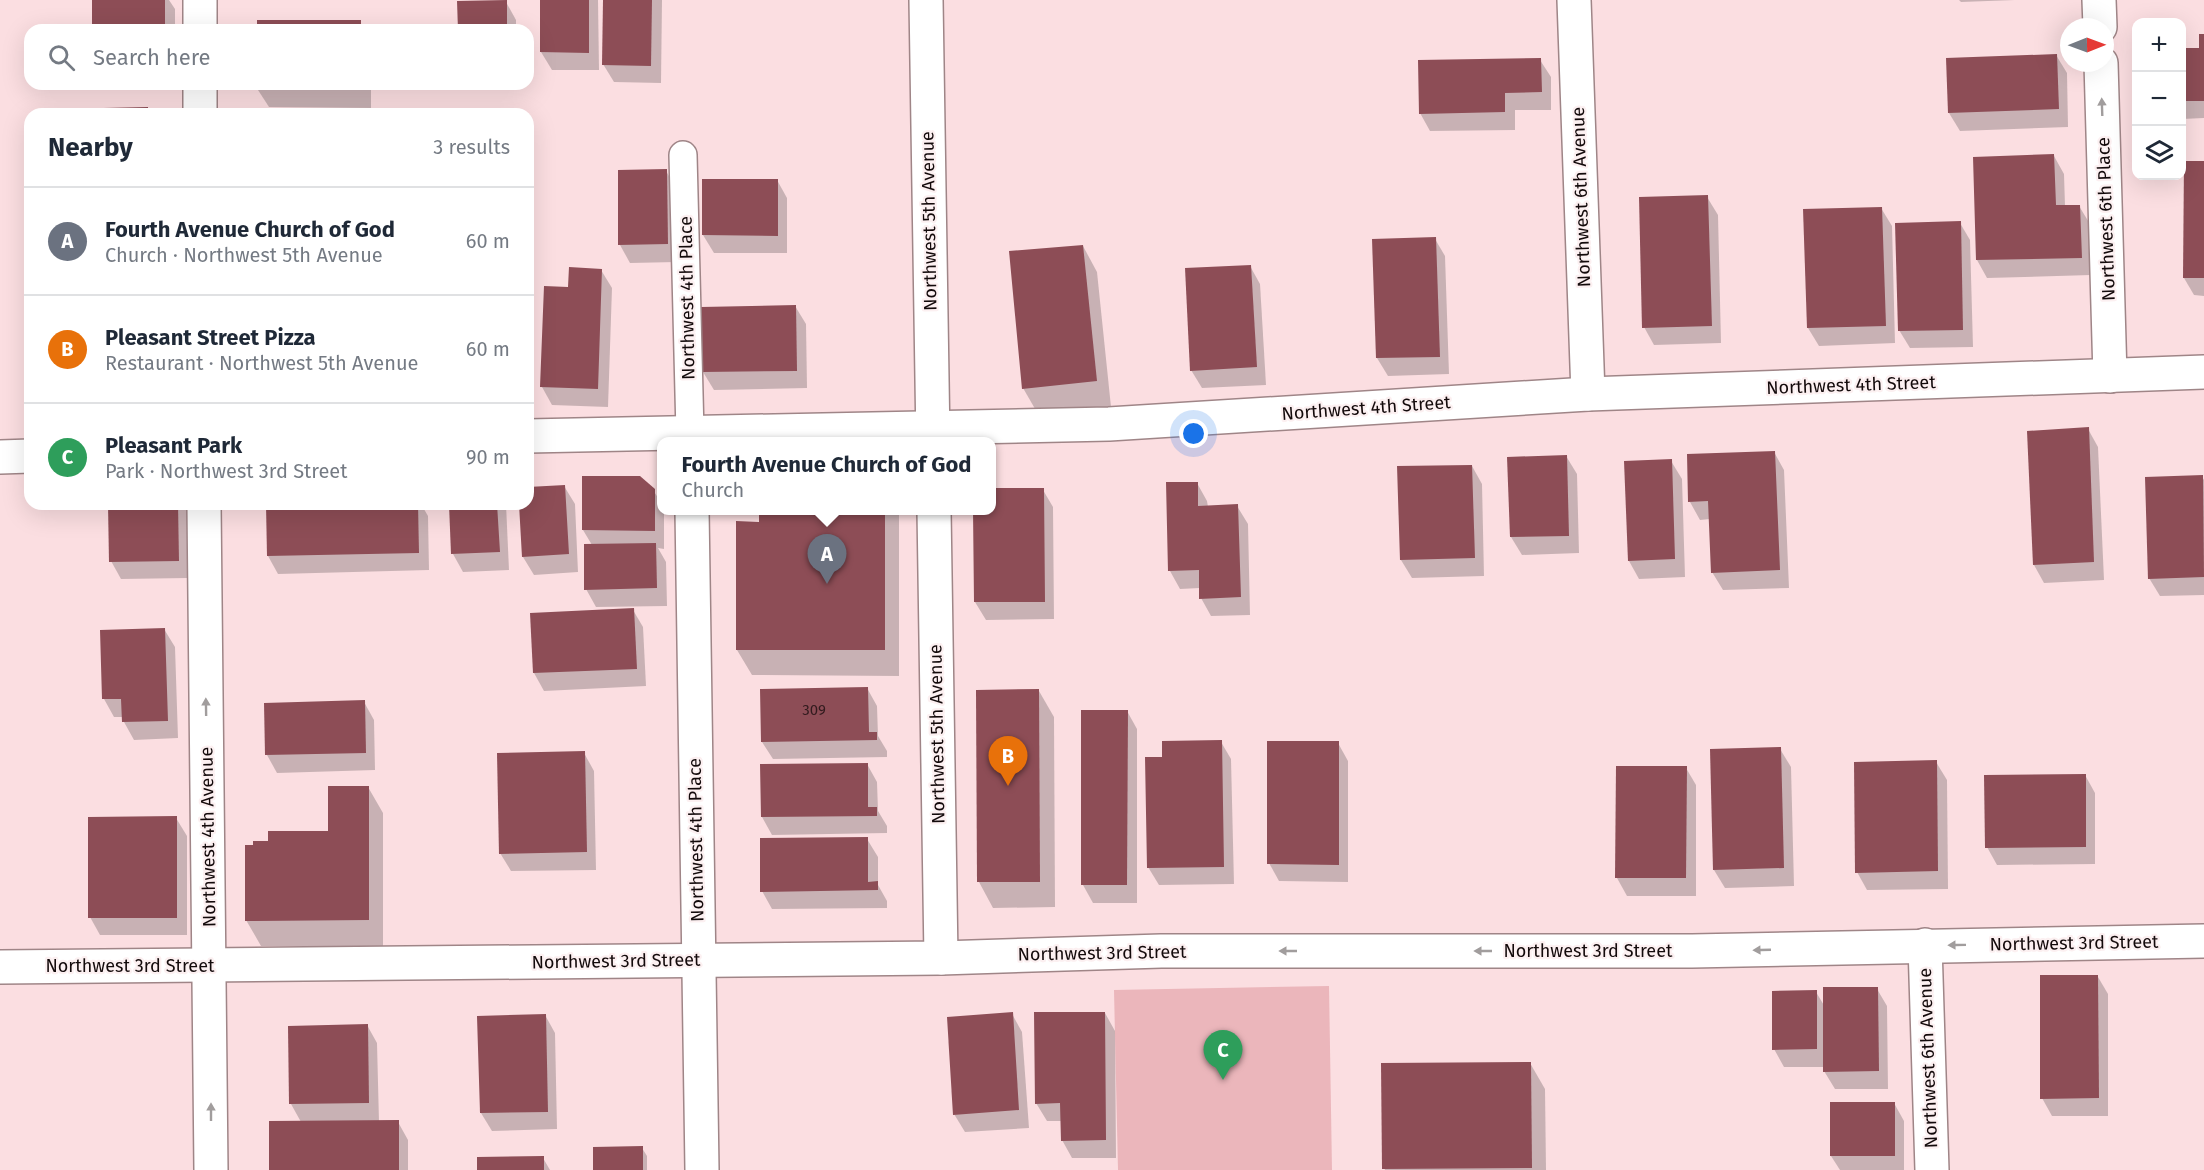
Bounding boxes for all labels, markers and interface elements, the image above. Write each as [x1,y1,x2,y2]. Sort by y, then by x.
north arrow [2060,18,2114,72]
map controls [2132,18,2186,180]
button: + [2132,18,2186,72]
search box [24,24,534,90]
icon: search [45,41,78,74]
text: Search here [93,44,211,71]
button: − [2132,72,2186,126]
one-way arrow [2098,98,2107,117]
street label: Northwest 6th Avenue [1567,106,1595,288]
button: layers [2132,126,2186,180]
street label: Northwest 5th Avenue [916,131,942,311]
text: Nearby [48,132,133,163]
text: 3 results [433,135,510,159]
street label: Northwest 6th Place [2092,137,2120,301]
text: Fourth Avenue Church of God [105,216,395,243]
street label: Northwest 4th Place [675,216,699,380]
text: A [62,229,73,253]
text: 60 m [466,229,510,253]
text: Church · Northwest 5th Avenue [105,243,383,267]
text: Pleasant Street Pizza [105,324,316,351]
text: B [61,337,74,361]
text: 60 m [466,337,510,361]
text: Restaurant · Northwest 5th Avenue [105,351,418,375]
street label: Northwest 4th Street [1766,371,1937,399]
street label: Northwest 4th Street [1281,391,1452,425]
your location [1179,419,1208,448]
text: Pleasant Park [105,432,242,459]
popup [657,437,996,515]
text: C [62,445,73,469]
text: 90 m [466,445,510,469]
text: Fourth Avenue Church of God [682,451,971,478]
text: Park · Northwest 3rd Street [105,459,347,483]
text: Church [682,478,744,502]
pin: A [808,534,846,584]
street label: Northwest 5th Avenue [924,644,950,824]
one-way arrow [201,697,211,716]
house number: 309 [802,701,826,719]
pin: B [988,736,1028,786]
street label: Northwest 4th Avenue [195,747,221,927]
street label: Northwest 4th Place [684,758,708,922]
street label: Northwest 3rd Street [1989,931,2159,955]
street label: Northwest 3rd Street [1504,940,1673,962]
one-way arrow [1947,940,1966,950]
street label: Northwest 3rd Street [1017,941,1187,965]
one-way arrow [1752,945,1771,954]
one-way arrow [1278,946,1297,956]
one-way arrow [1473,946,1492,956]
street label: Northwest 3rd Street [531,949,701,973]
street label: Northwest 3rd Street [46,955,215,977]
street label: Northwest 6th Avenue [1914,967,1942,1149]
pin: C [1204,1030,1242,1080]
one-way arrow [206,1102,216,1121]

